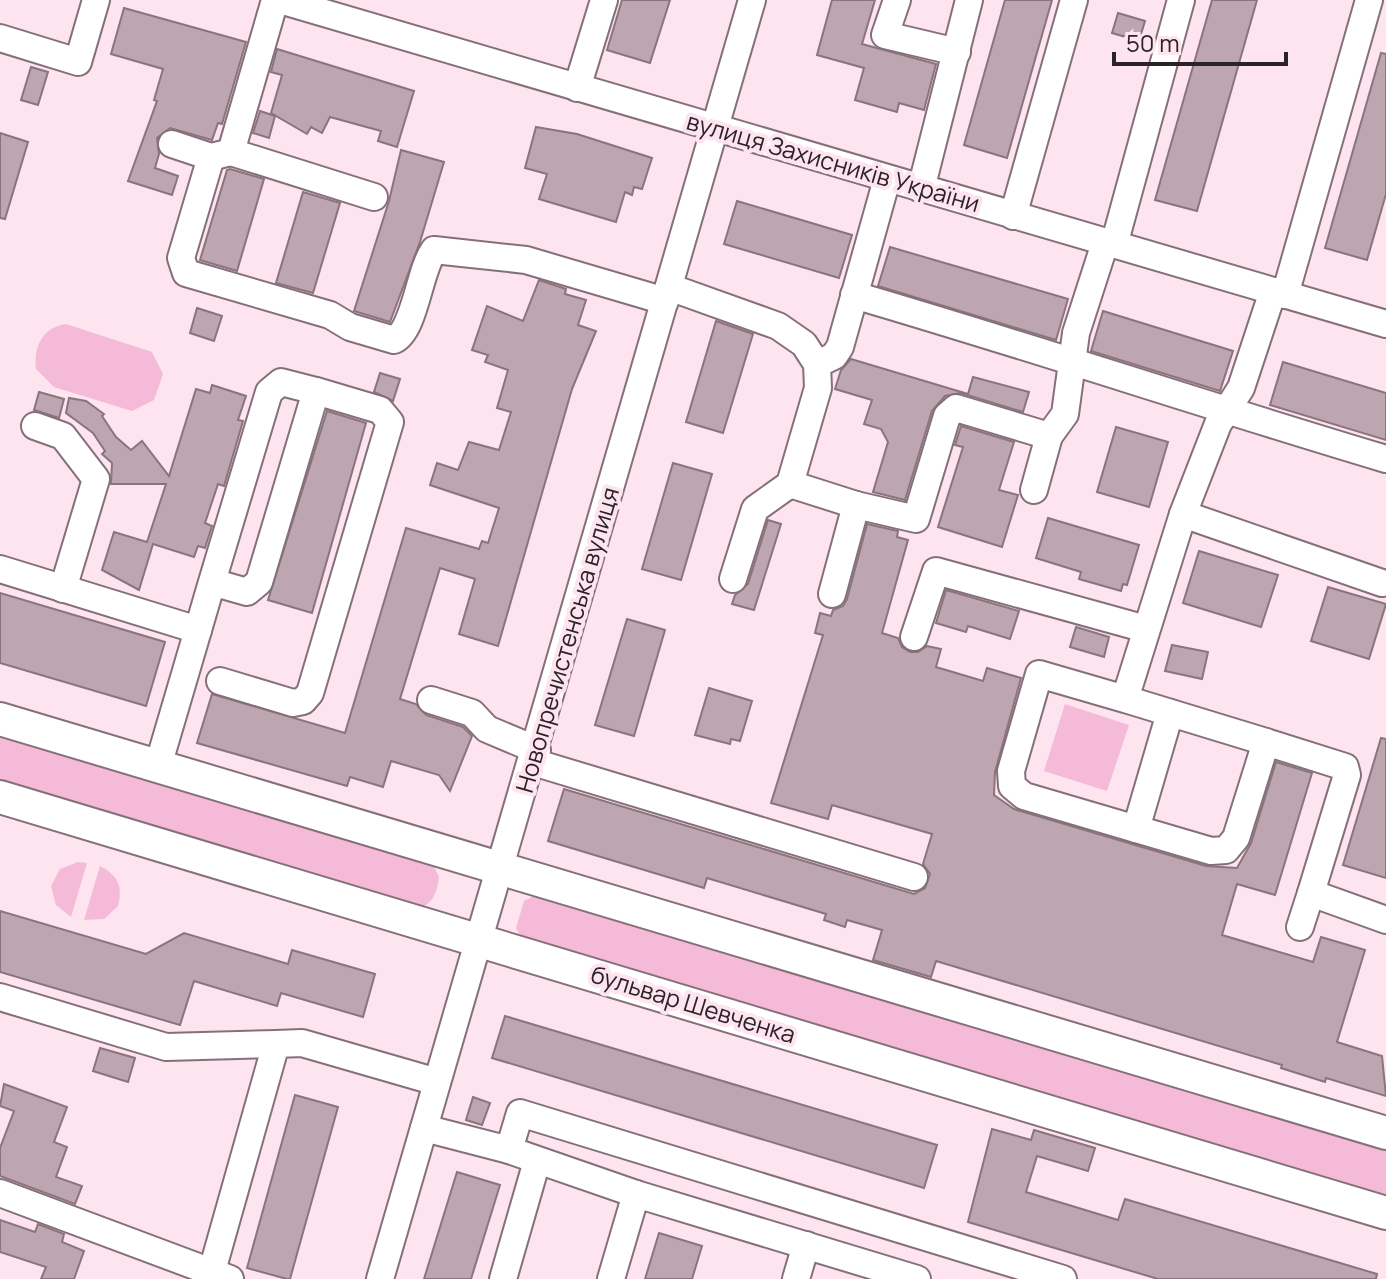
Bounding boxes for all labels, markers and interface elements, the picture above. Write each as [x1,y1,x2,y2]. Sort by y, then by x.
scale bar [1114,16,1286,66]
text: 50 m [1126,26,1180,59]
street label: вулиця Захисників України [683,104,984,219]
street label: Новопречистенська вулиця [507,483,626,796]
street label: бульвар Шевченка [587,957,800,1050]

